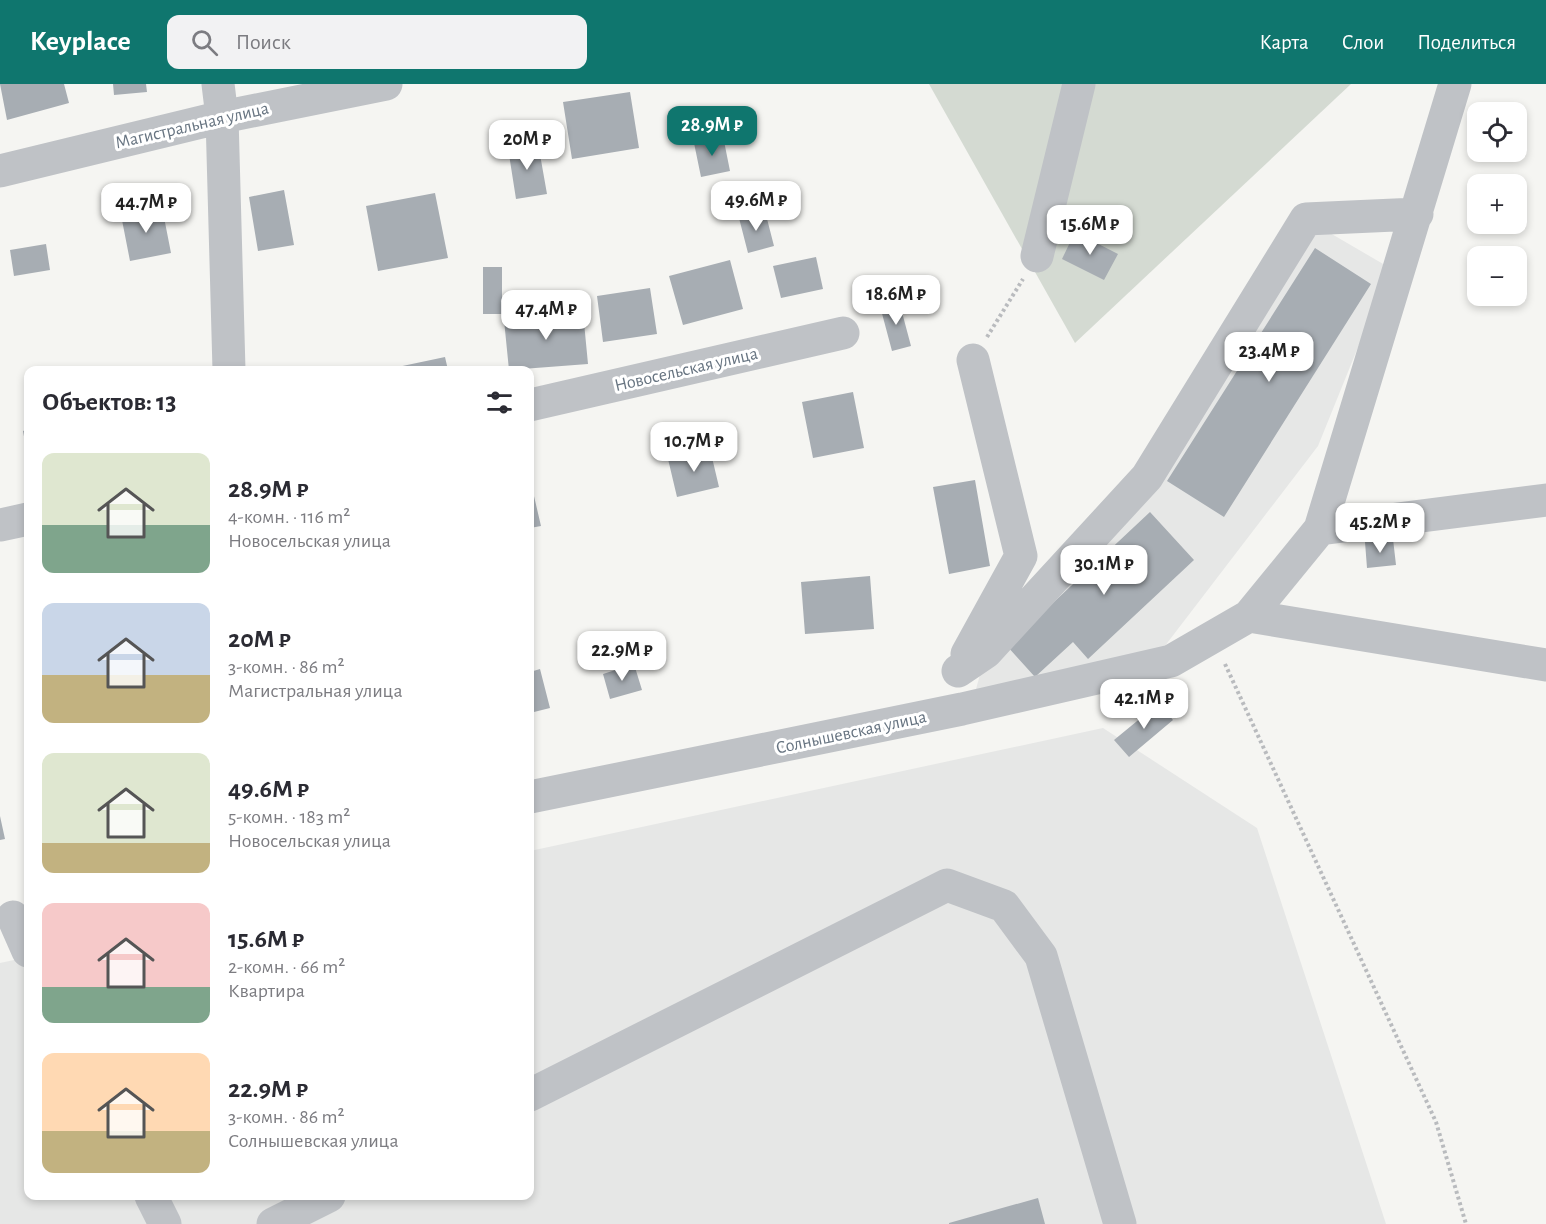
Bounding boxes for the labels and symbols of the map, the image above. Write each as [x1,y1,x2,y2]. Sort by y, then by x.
street label: Магистральная улица [114,100,271,152]
pin: 28.9M ₽ [657,106,767,157]
pin: 20M ₽ [485,120,569,171]
pin: 49.6M ₽ [701,181,811,232]
pin: 44.7M ₽ [91,183,201,234]
pin: 15.6M ₽ [1035,205,1145,256]
pin: 18.6M ₽ [841,275,951,326]
pin: 47.4M ₽ [491,290,601,341]
pin: 23.4M ₽ [1214,332,1324,383]
street label: Новосельская улица [613,345,760,395]
pin: 10.7M ₽ [639,422,749,473]
pin: 45.2M ₽ [1325,503,1435,554]
pin: 30.1M ₽ [1049,545,1159,596]
pin: 22.9M ₽ [567,631,677,682]
pin: 42.1M ₽ [1089,679,1199,730]
street label: Солнышевская улица [774,708,928,758]

